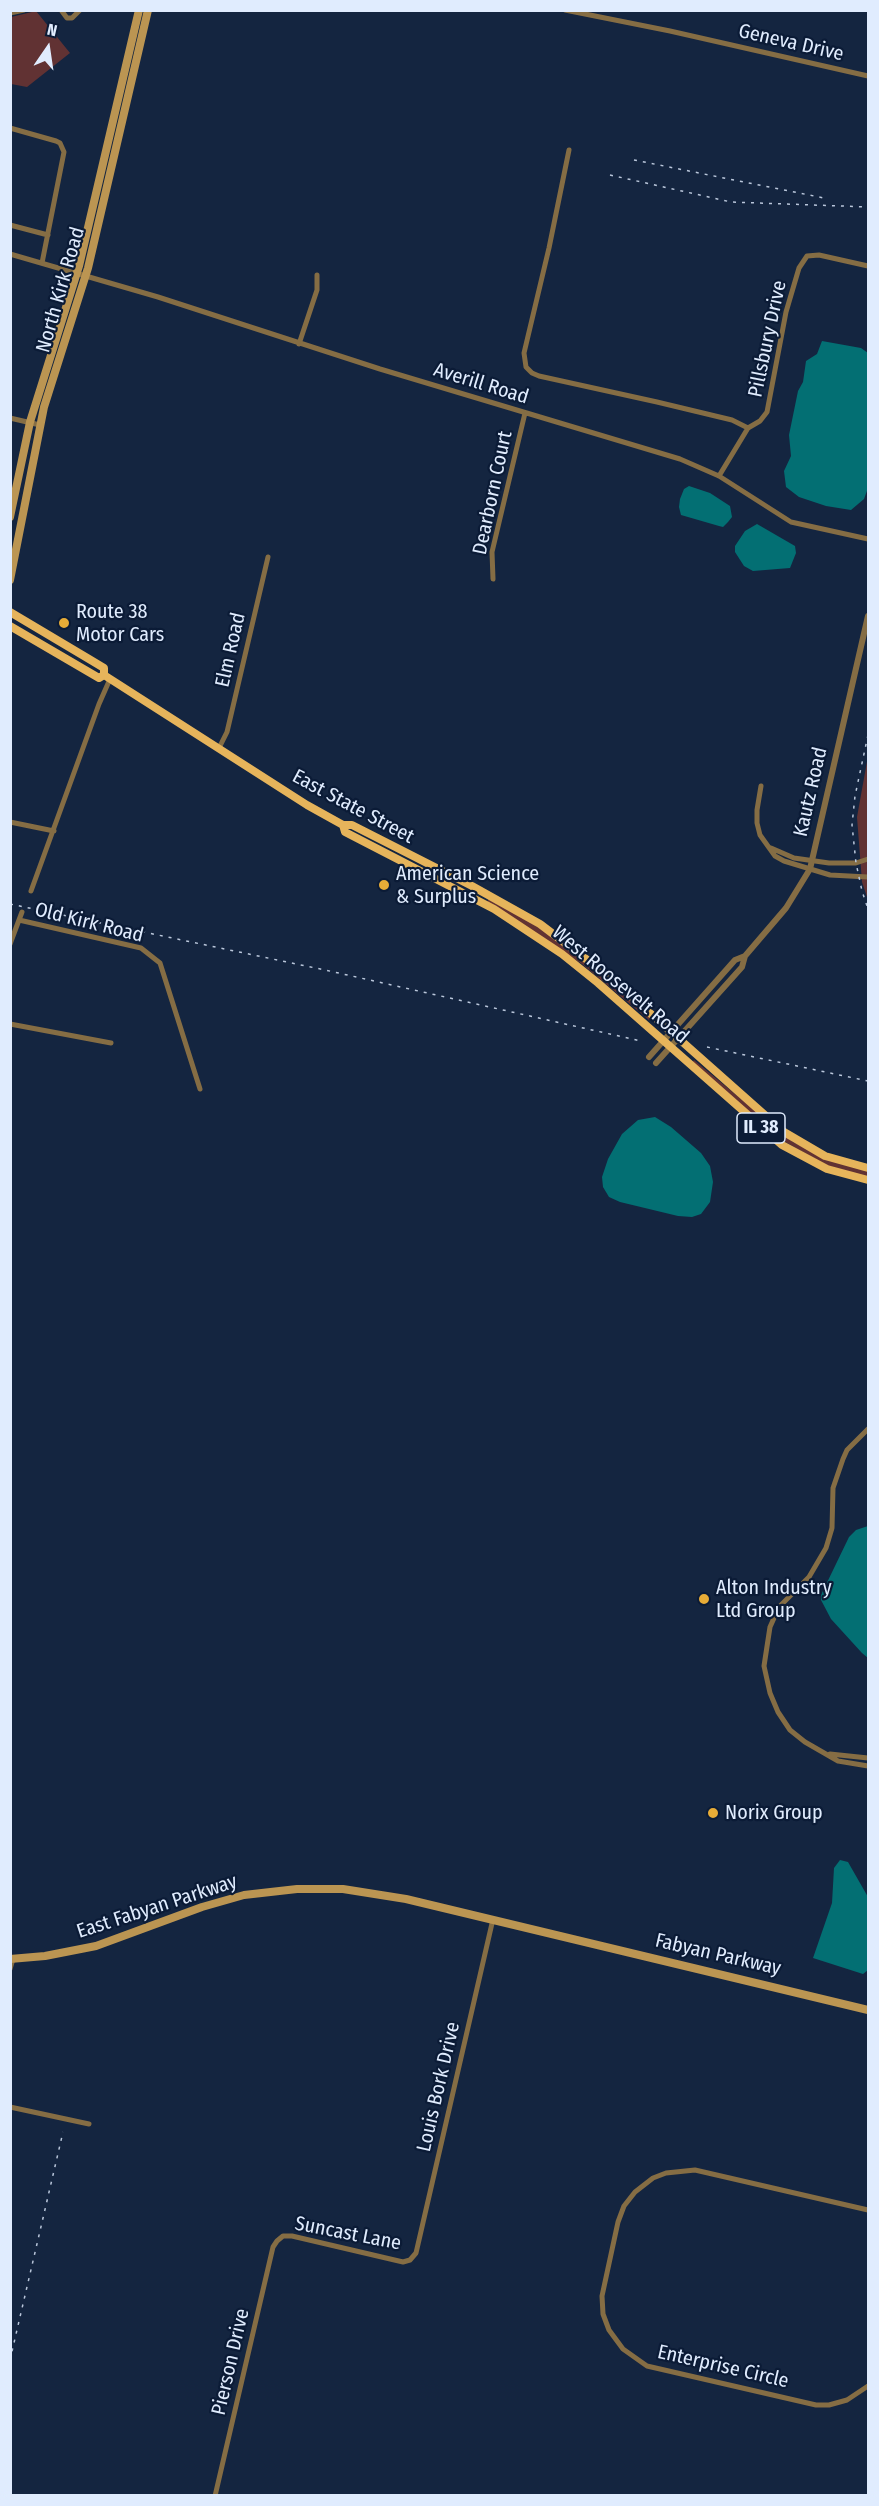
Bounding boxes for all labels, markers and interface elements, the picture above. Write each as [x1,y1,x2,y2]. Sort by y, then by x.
north arrow [18,18,78,78]
street label: Geneva Drive [736,19,846,67]
text: N [45,20,59,40]
street label: North Kirk Road [32,224,90,356]
street label: Pillsbury Drive [744,278,792,400]
street label: Averill Road [431,358,531,410]
street label: Dearborn Court [468,429,518,557]
place label: Route 38 Motor Cars [76,600,164,647]
street label: Elm Road [211,610,251,690]
marker: Route 38 Motor Cars [57,616,71,630]
street label: Kautz Road [789,745,833,839]
street label: East State Street [288,765,418,849]
place label: American Science & Surplus [396,862,539,909]
marker: American Science & Surplus [377,878,391,892]
street label: Old Kirk Road [32,898,146,948]
street label: West Roosevelt Road [547,921,693,1049]
road number: IL 38 [737,1113,785,1143]
place label: Alton Industry Ltd Group [716,1576,832,1623]
marker: Alton Industry Ltd Group [697,1592,711,1606]
place label: Norix Group [725,1801,823,1825]
marker: Norix Group [706,1806,720,1820]
street label: East Fabyan Parkway [74,1870,240,1944]
street label: Fabyan Parkway [653,1929,783,1981]
street label: Louis Bork Drive [412,2020,466,2154]
street label: Suncast Lane [293,2212,403,2256]
street label: Pierson Drive [207,2306,255,2418]
street label: Enterprise Circle [655,2340,791,2394]

